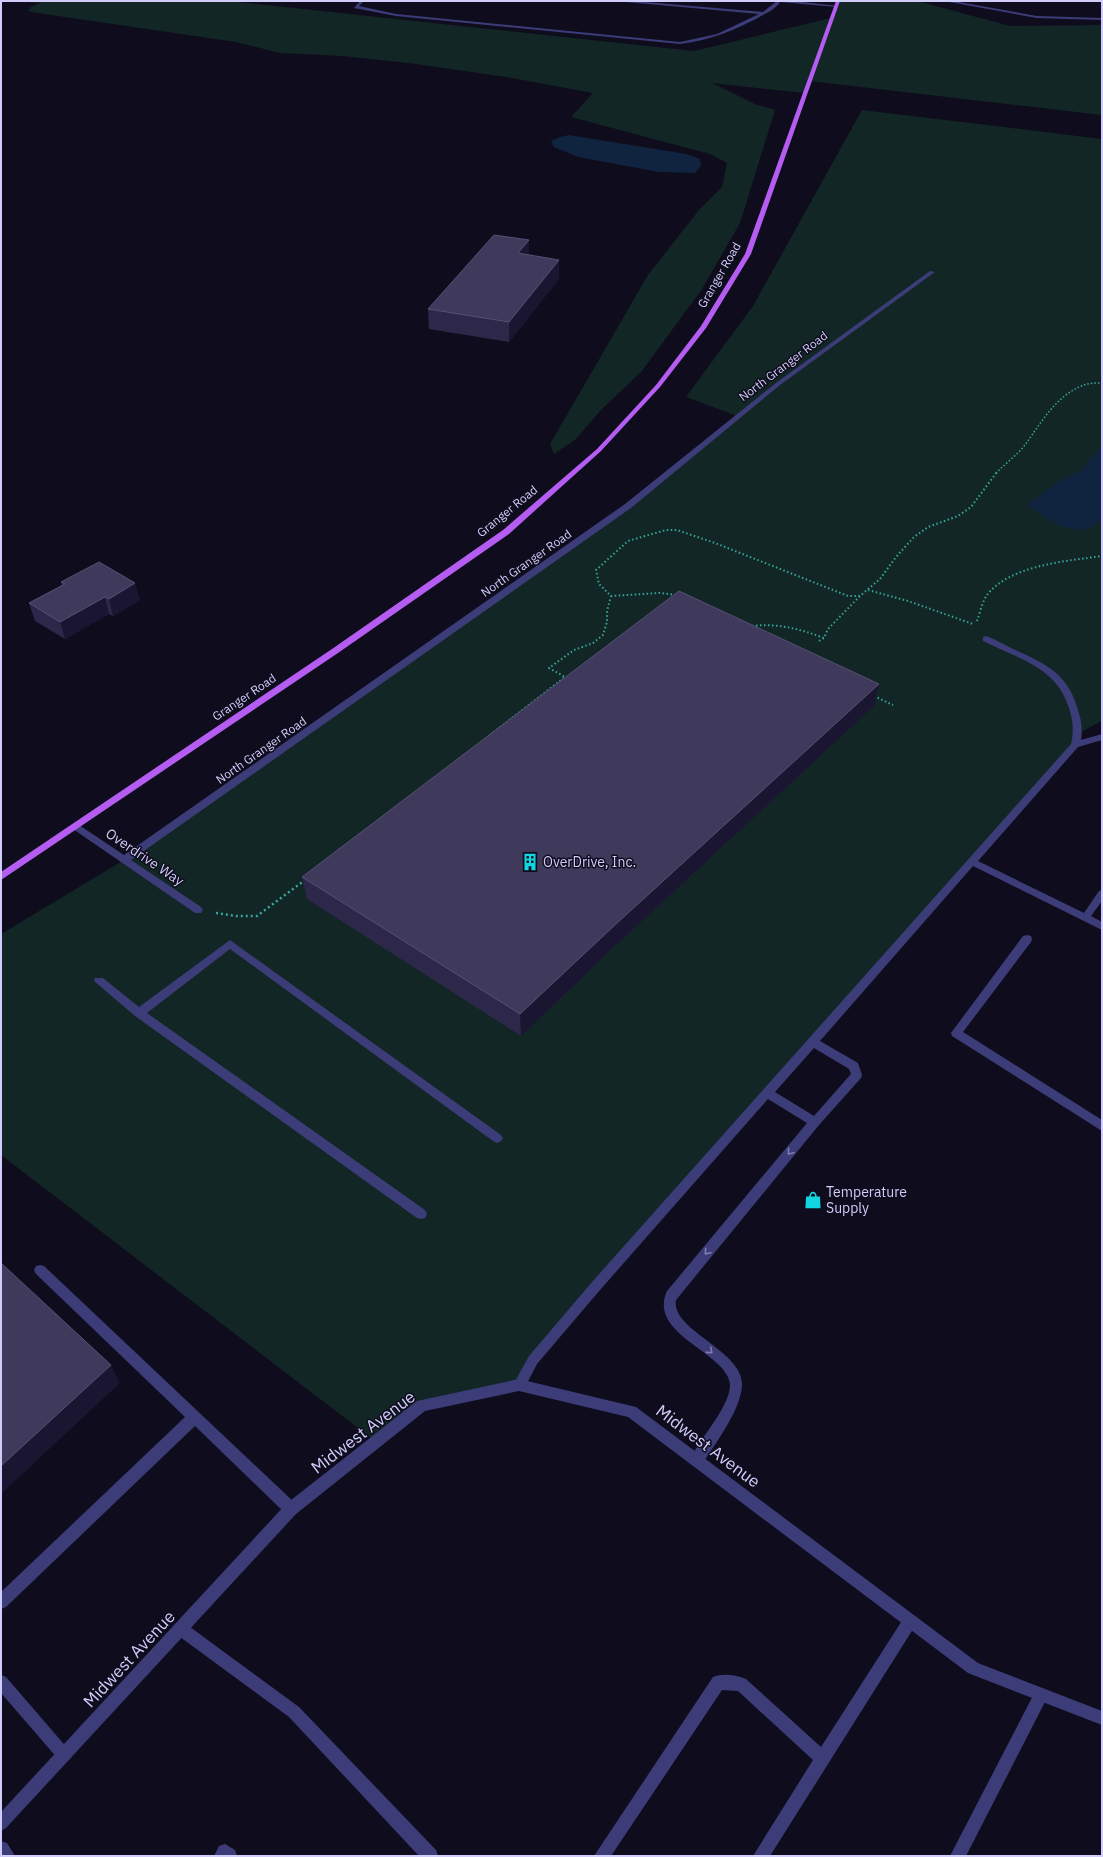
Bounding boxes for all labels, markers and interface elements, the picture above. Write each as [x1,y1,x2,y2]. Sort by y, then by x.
street label: Granger Road [694,239,744,311]
street label: North Granger Road [736,328,830,404]
street label: Granger Road [474,482,540,540]
street label: North Granger Road [478,526,574,600]
street label: Granger Road [209,670,279,724]
street label: North Granger Road [213,713,309,787]
street label: Overdrive Way [102,824,188,890]
building icon: OverDrive, Inc. [520,852,540,872]
place label: OverDrive, Inc. [543,853,636,871]
one-way arrow [788,1147,795,1154]
place label: Temperature Supply [826,1183,907,1217]
shop icon: Temperature Supply [803,1190,823,1210]
one-way arrow [705,1247,712,1254]
one-way arrow [705,1346,713,1353]
street label: Midwest Avenue [306,1386,420,1478]
street label: Midwest Avenue [651,1400,765,1492]
street label: Midwest Avenue [78,1606,180,1712]

